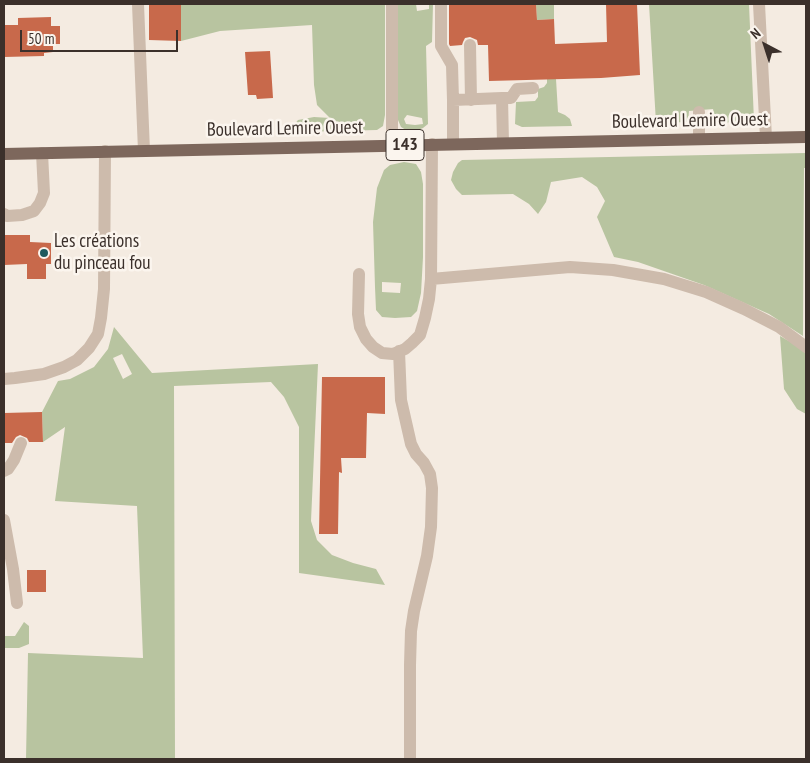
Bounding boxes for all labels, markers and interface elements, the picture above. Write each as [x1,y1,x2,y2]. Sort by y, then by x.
scale bar [22,20,180,52]
north arrow [740,20,790,70]
text: N [747,24,764,43]
text: 50 m [28,29,54,48]
street label: Boulevard Lemire Ouest [612,108,768,134]
street label: Boulevard Lemire Ouest [207,116,363,142]
road number: 143 [386,130,424,160]
place label: Les créations du pinceau fou [54,231,151,275]
marker: Les créations du pinceau fou [38,247,50,259]

